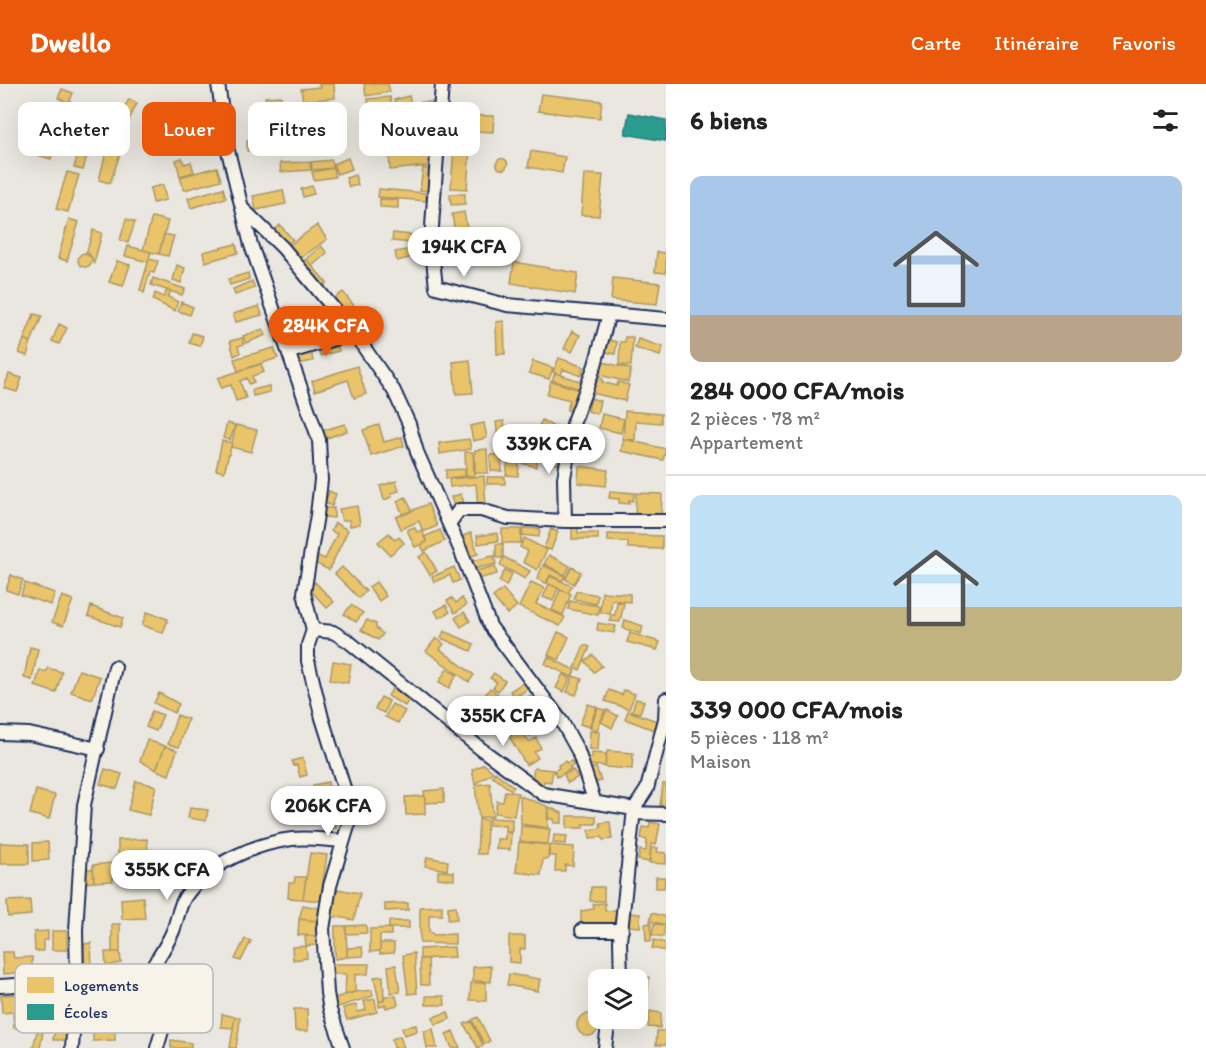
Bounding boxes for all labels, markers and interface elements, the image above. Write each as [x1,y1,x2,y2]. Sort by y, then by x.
text: Dwello [30,25,111,59]
text: Carte [911,30,961,55]
text: Itinéraire [994,30,1079,55]
text: Favoris [1112,30,1176,55]
chip: Acheter [18,102,130,156]
chip: Louer [142,102,236,156]
chip: Filtres [248,102,347,156]
chip: Nouveau [359,102,480,156]
text: 6 biens [690,104,768,136]
icon: filters [1149,104,1182,137]
icon: home [882,215,990,323]
pin: 194K CFA [402,227,526,278]
text: 194K CFA [422,234,506,258]
pin: 284K CFA [264,306,388,357]
text: 284K CFA [283,313,369,337]
text: 284 000 CFA/mois [690,374,904,406]
text: 2 pièces · 78 m² [690,406,820,430]
pin: 339K CFA [487,424,611,475]
text: Appartement [690,430,803,454]
text: 339K CFA [506,431,592,455]
icon: home [882,534,990,642]
text: 339 000 CFA/mois [690,693,903,725]
pin: 355K CFA [441,696,565,747]
text: 355K CFA [461,703,546,727]
text: 5 pièces · 118 m² [690,725,829,749]
text: Maison [690,749,751,773]
pin: 206K CFA [266,786,390,837]
text: 206K CFA [285,793,371,817]
pin: 355K CFA [105,850,229,901]
text: 355K CFA [125,857,210,881]
legend [15,964,213,1033]
map controls [588,969,648,1029]
button: layers [588,969,648,1029]
text: Logements [64,976,139,995]
text: Écoles [64,1003,108,1022]

